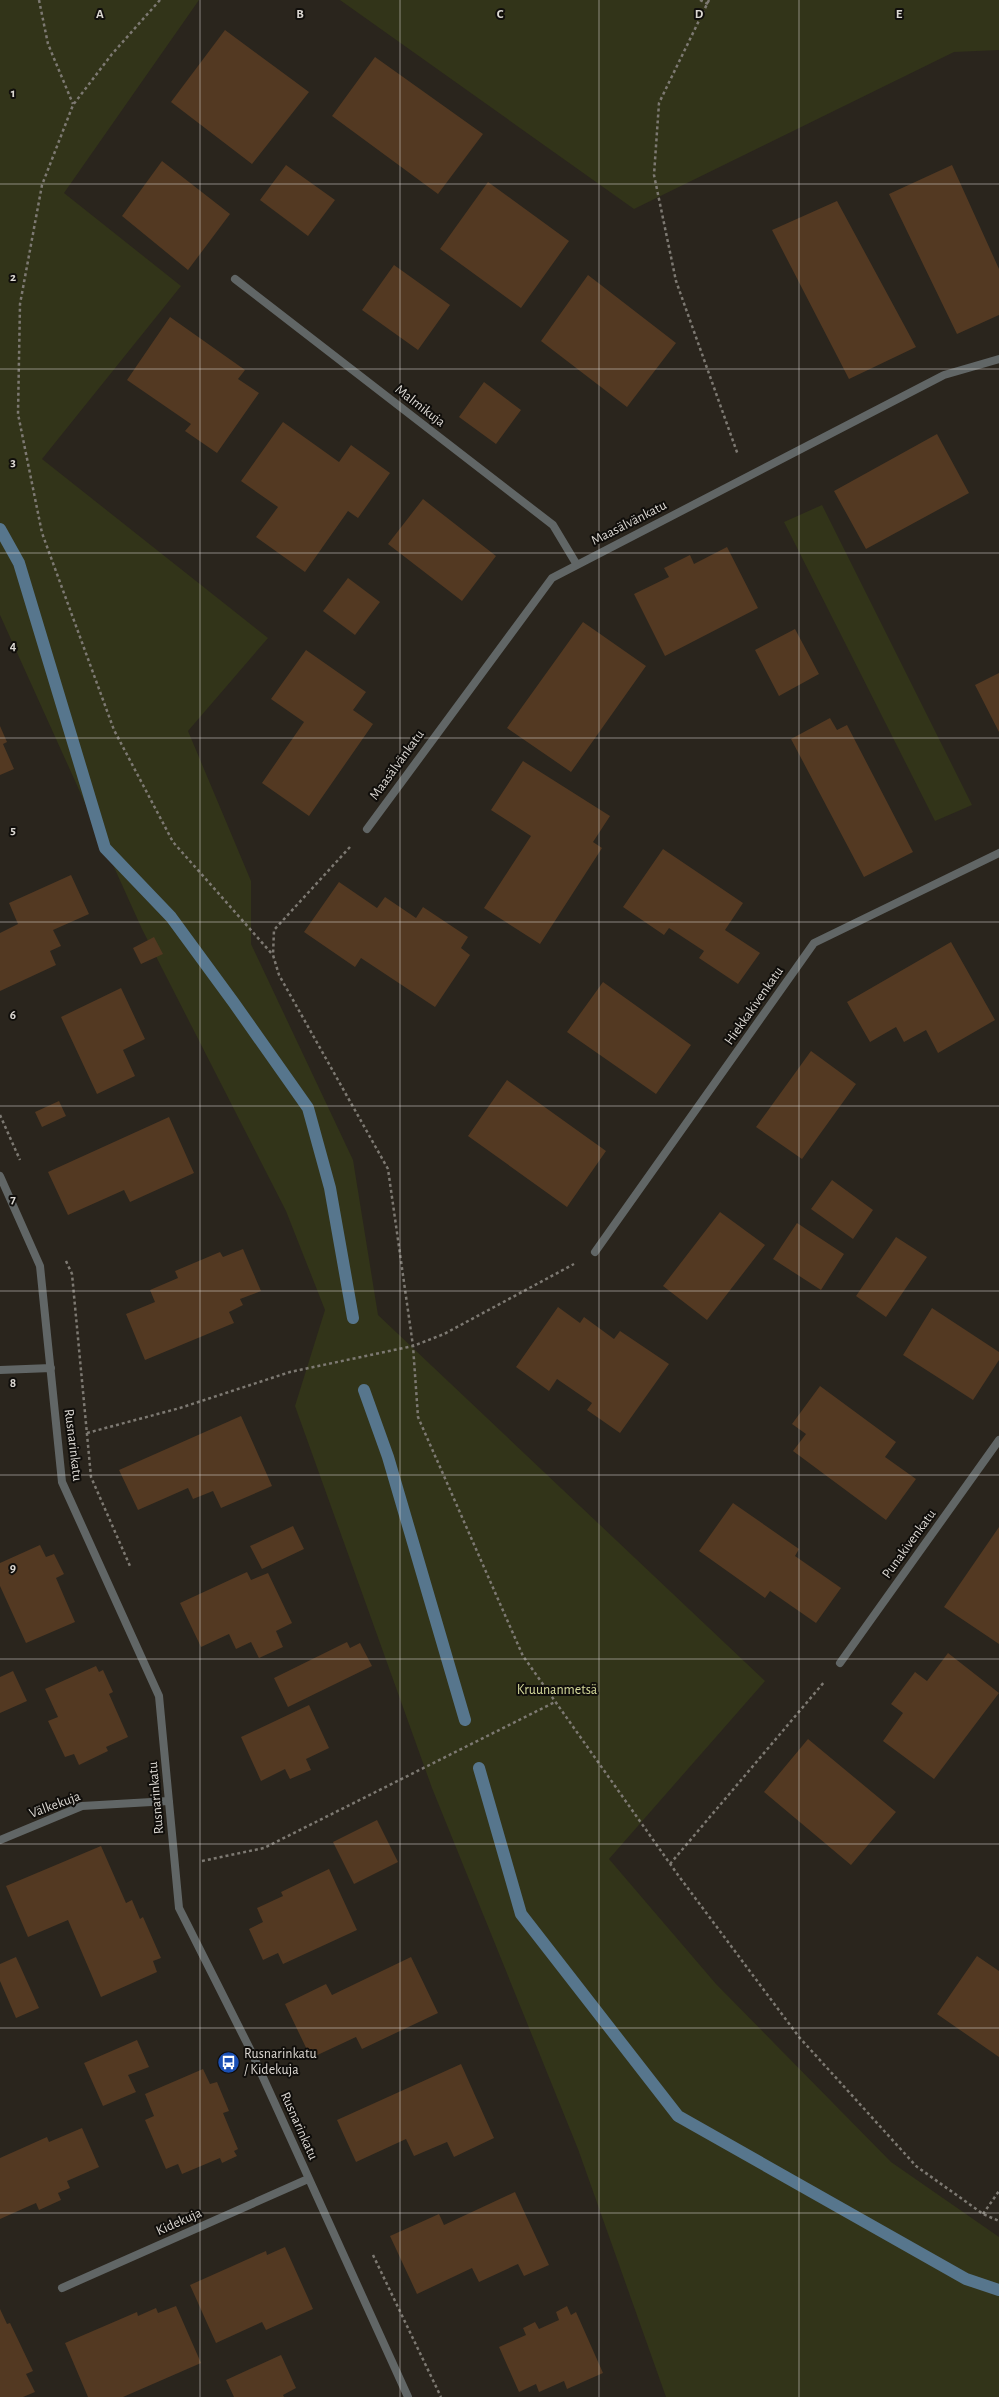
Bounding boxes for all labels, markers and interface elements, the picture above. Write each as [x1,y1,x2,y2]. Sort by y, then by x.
text: A [96,8,104,21]
text: B [296,8,304,21]
text: C [497,8,504,21]
text: D [695,8,704,21]
text: E [896,8,903,21]
text: 1 [11,87,15,100]
text: 2 [10,271,16,284]
street label: Malmikuja [392,382,448,430]
text: 3 [10,456,16,469]
street label: Maasälvänkatu [589,498,669,548]
text: 4 [10,640,17,653]
street label: Maasälvänkatu [367,728,427,802]
text: 5 [10,824,16,837]
street label: Hiekkakivenkatu [722,964,786,1048]
text: 6 [10,1009,16,1022]
text: 7 [10,1193,16,1206]
text: 8 [10,1377,16,1390]
street label: Rusnarinkatu [62,1408,84,1482]
street label: Punakivenkatu [879,1507,939,1581]
text: 9 [10,1562,16,1575]
park label: Kruunanmetsä [517,1683,598,1697]
street label: Rusnarinkatu [146,1761,166,1835]
street label: Välkekuja [28,1789,83,1821]
place label: Rusnarinkatu / Kidekuja [244,2047,317,2077]
bus stop icon: Rusnarinkatu / Kidekuja [215,2049,241,2075]
street label: Rusnarinkatu [278,2090,320,2162]
street label: Kidekuja [154,2206,204,2238]

